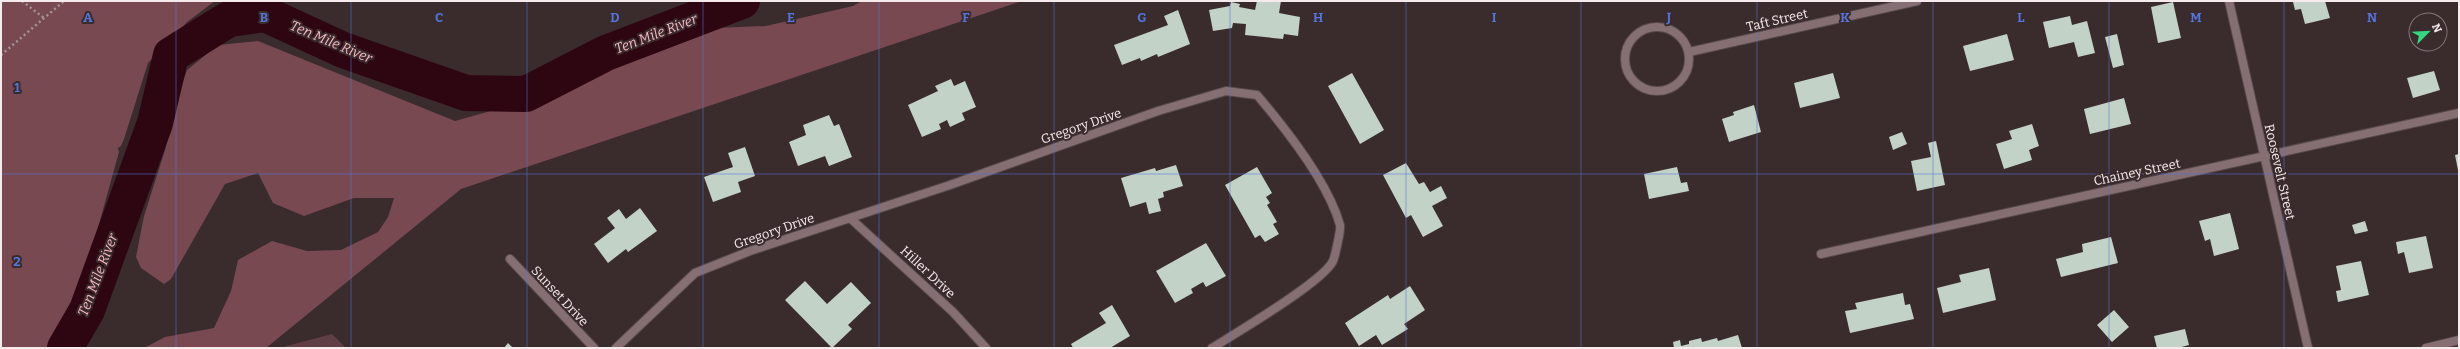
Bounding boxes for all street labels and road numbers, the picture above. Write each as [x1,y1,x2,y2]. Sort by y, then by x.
street label: Taft Street [1745,6,1809,34]
street label: Gregory Drive [1039,105,1123,147]
street label: Roosevelt Street [2262,123,2298,222]
street label: Chainey Street [2092,155,2182,189]
street label: Gregory Drive [732,210,816,252]
street label: Hiller Drive [898,243,958,301]
street label: Sunset Drive [528,263,592,329]

